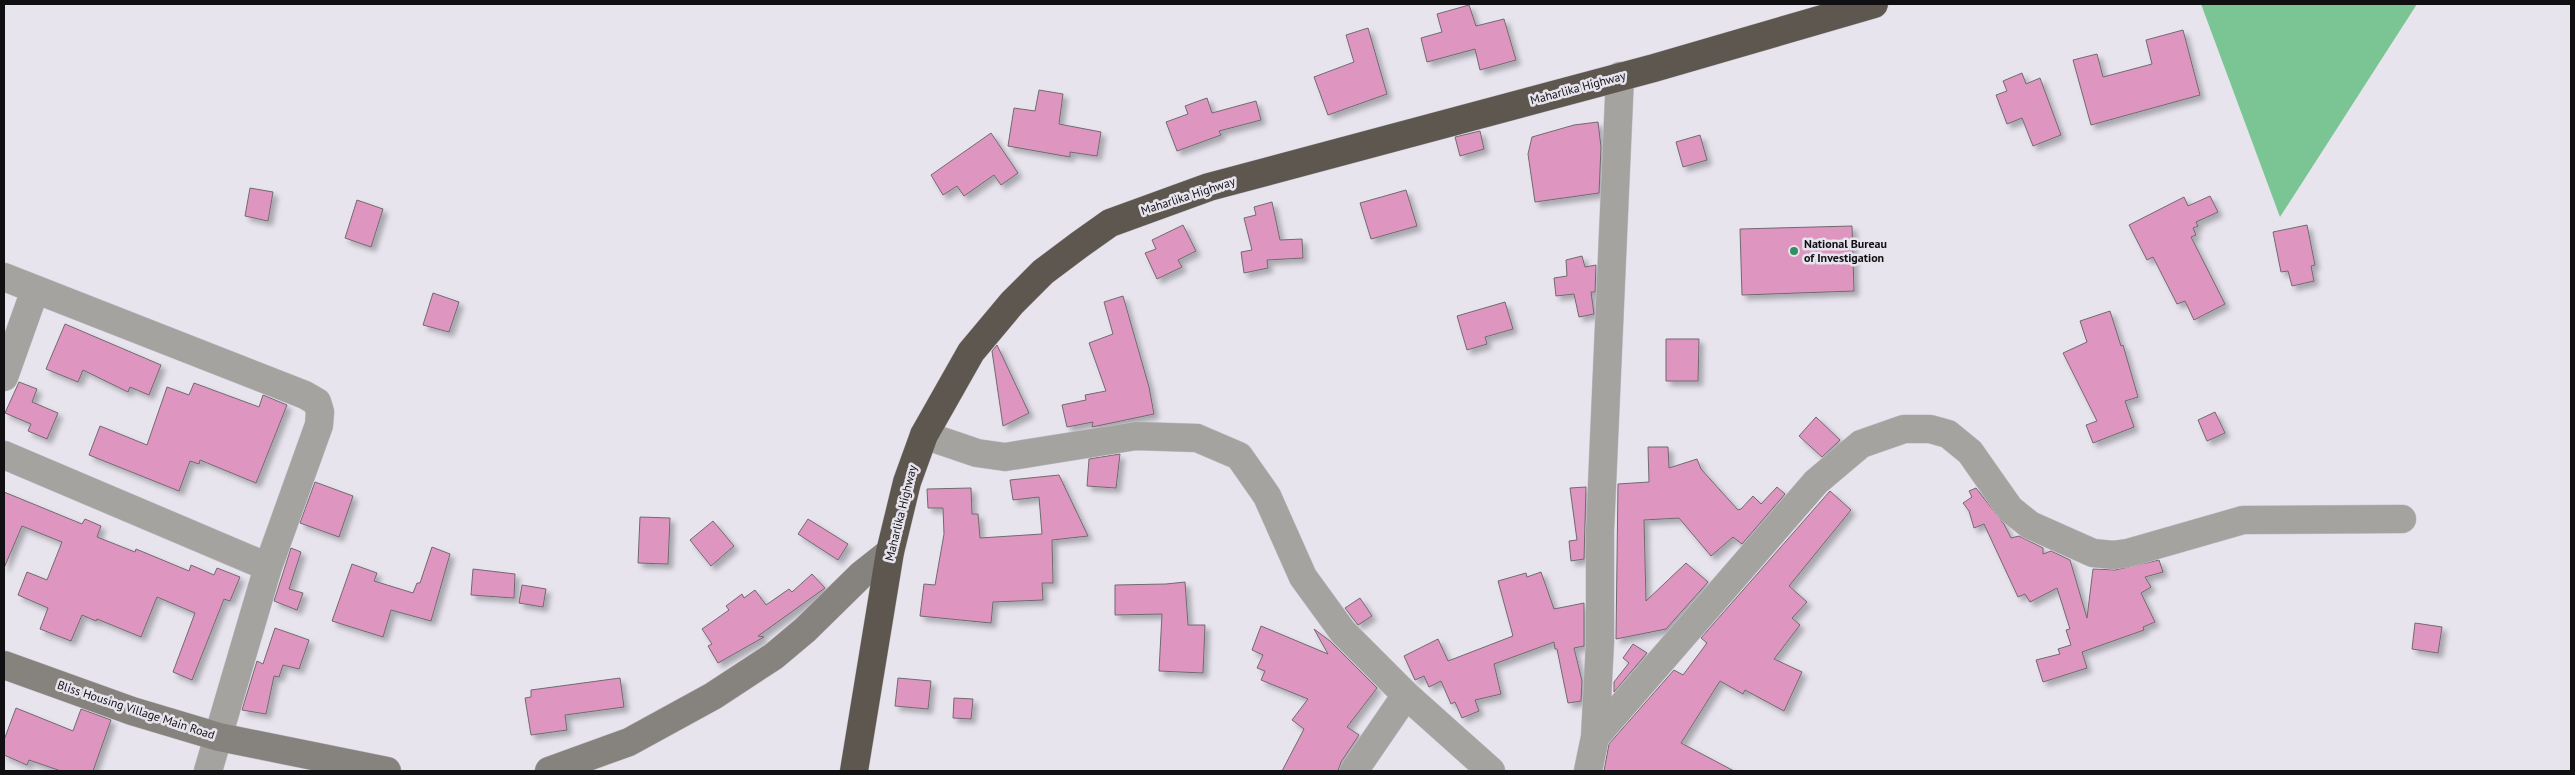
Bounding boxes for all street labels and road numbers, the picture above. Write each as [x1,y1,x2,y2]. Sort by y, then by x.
street label: Maharlika Highway [1528,67,1628,107]
street label: Maharlika Highway [1139,173,1237,218]
street label: Maharlika Highway [881,463,920,562]
street label: Bliss Housing Village Main Road [56,677,217,742]

